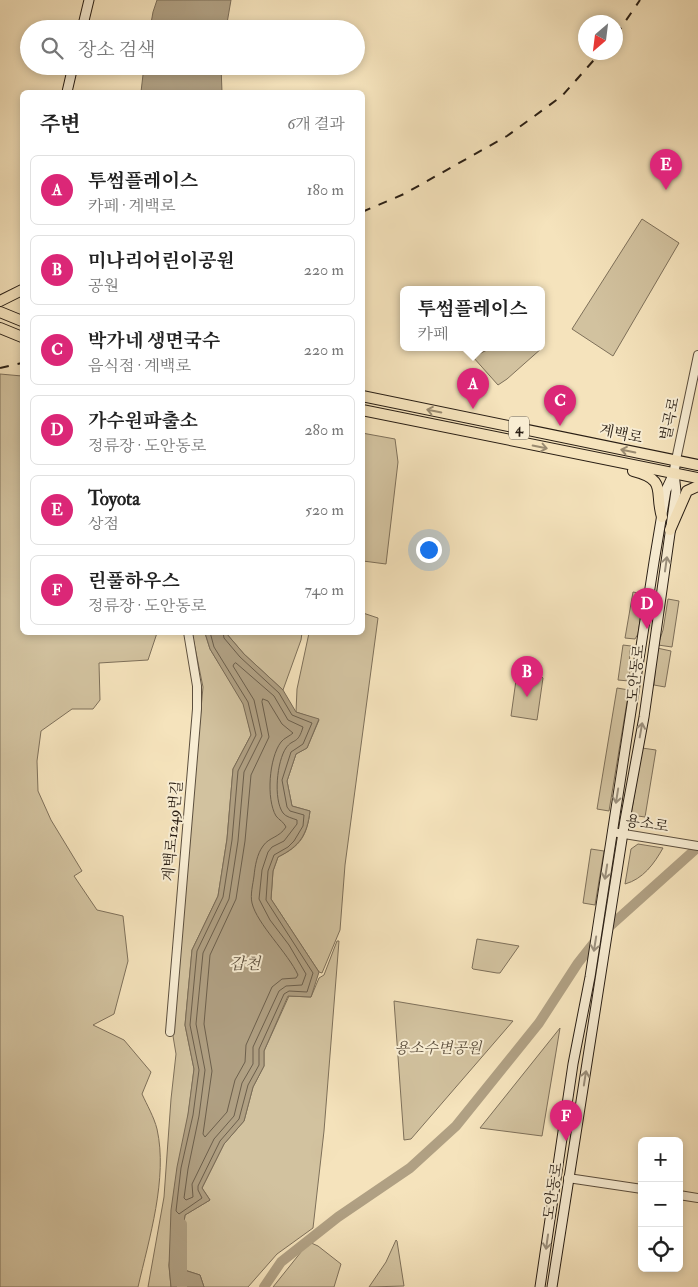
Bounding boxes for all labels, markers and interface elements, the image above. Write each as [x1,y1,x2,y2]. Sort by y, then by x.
north arrow [578,15,623,60]
search box [20,20,365,75]
icon: search [38,34,66,62]
text: 장소 검색 [78,38,155,62]
text: 주변 [40,111,81,138]
text: 6개 결과 [287,114,345,134]
pin: E [650,149,682,190]
text: 투썸플레이스 [88,169,198,193]
text: A [52,180,62,200]
text: 180 m [307,180,344,200]
text: 카페 · 계백로 [88,196,175,216]
text: 미나리어린이공원 [88,249,235,273]
text: B [52,260,62,280]
text: 220 m [304,260,344,280]
text: 공원 [88,276,119,296]
popup [400,286,545,351]
text: 투썸플레이스 [417,297,528,321]
text: 카페 [417,324,448,344]
text: 박가네 생면국수 [88,329,220,353]
text: C [51,340,63,360]
text: 220 m [304,340,344,360]
text: 음식점 · 계백로 [88,356,191,376]
pin: A [457,368,489,409]
pin: C [544,385,576,426]
street label: 벌곡로 [656,395,684,442]
one-way arrow [427,405,443,415]
text: 가수원파출소 [88,409,198,433]
road number: 4 [509,416,529,439]
text: D [50,420,64,440]
text: 280 m [304,420,344,440]
street label: 계백로 [598,420,645,448]
text: 정류장 · 도안동로 [88,436,206,456]
one-way arrow [532,442,548,452]
one-way arrow [620,445,636,455]
text: Toyota [88,487,140,511]
text: E [51,500,63,520]
text: 520 m [305,500,344,520]
text: 상점 [88,514,119,534]
your location [416,537,442,563]
one-way arrow [661,557,671,573]
text: 린풀하우스 [88,569,180,593]
text: F [52,580,62,600]
text: 740 m [304,580,344,600]
pin: D [631,588,663,629]
text: 정류장 · 도안동로 [88,596,206,616]
street label: 도안동로 [623,643,649,703]
pin: B [511,656,543,697]
one-way arrow [637,723,647,739]
street label: 계백로1249번길 [159,780,187,882]
one-way arrow [612,788,622,804]
street label: 용소로 [624,811,670,837]
one-way arrow [601,864,611,880]
one-way arrow [590,936,600,952]
water label: 갑천 [230,954,262,974]
park label: 용소수변공원 [395,1039,483,1058]
one-way arrow [580,1070,590,1086]
pin: F [550,1100,582,1141]
map controls [638,1137,683,1272]
button: + [638,1137,683,1182]
street label: 도안동로 [539,1160,567,1221]
button: − [638,1182,683,1227]
button: locate [638,1227,683,1272]
one-way arrow [541,1233,551,1249]

